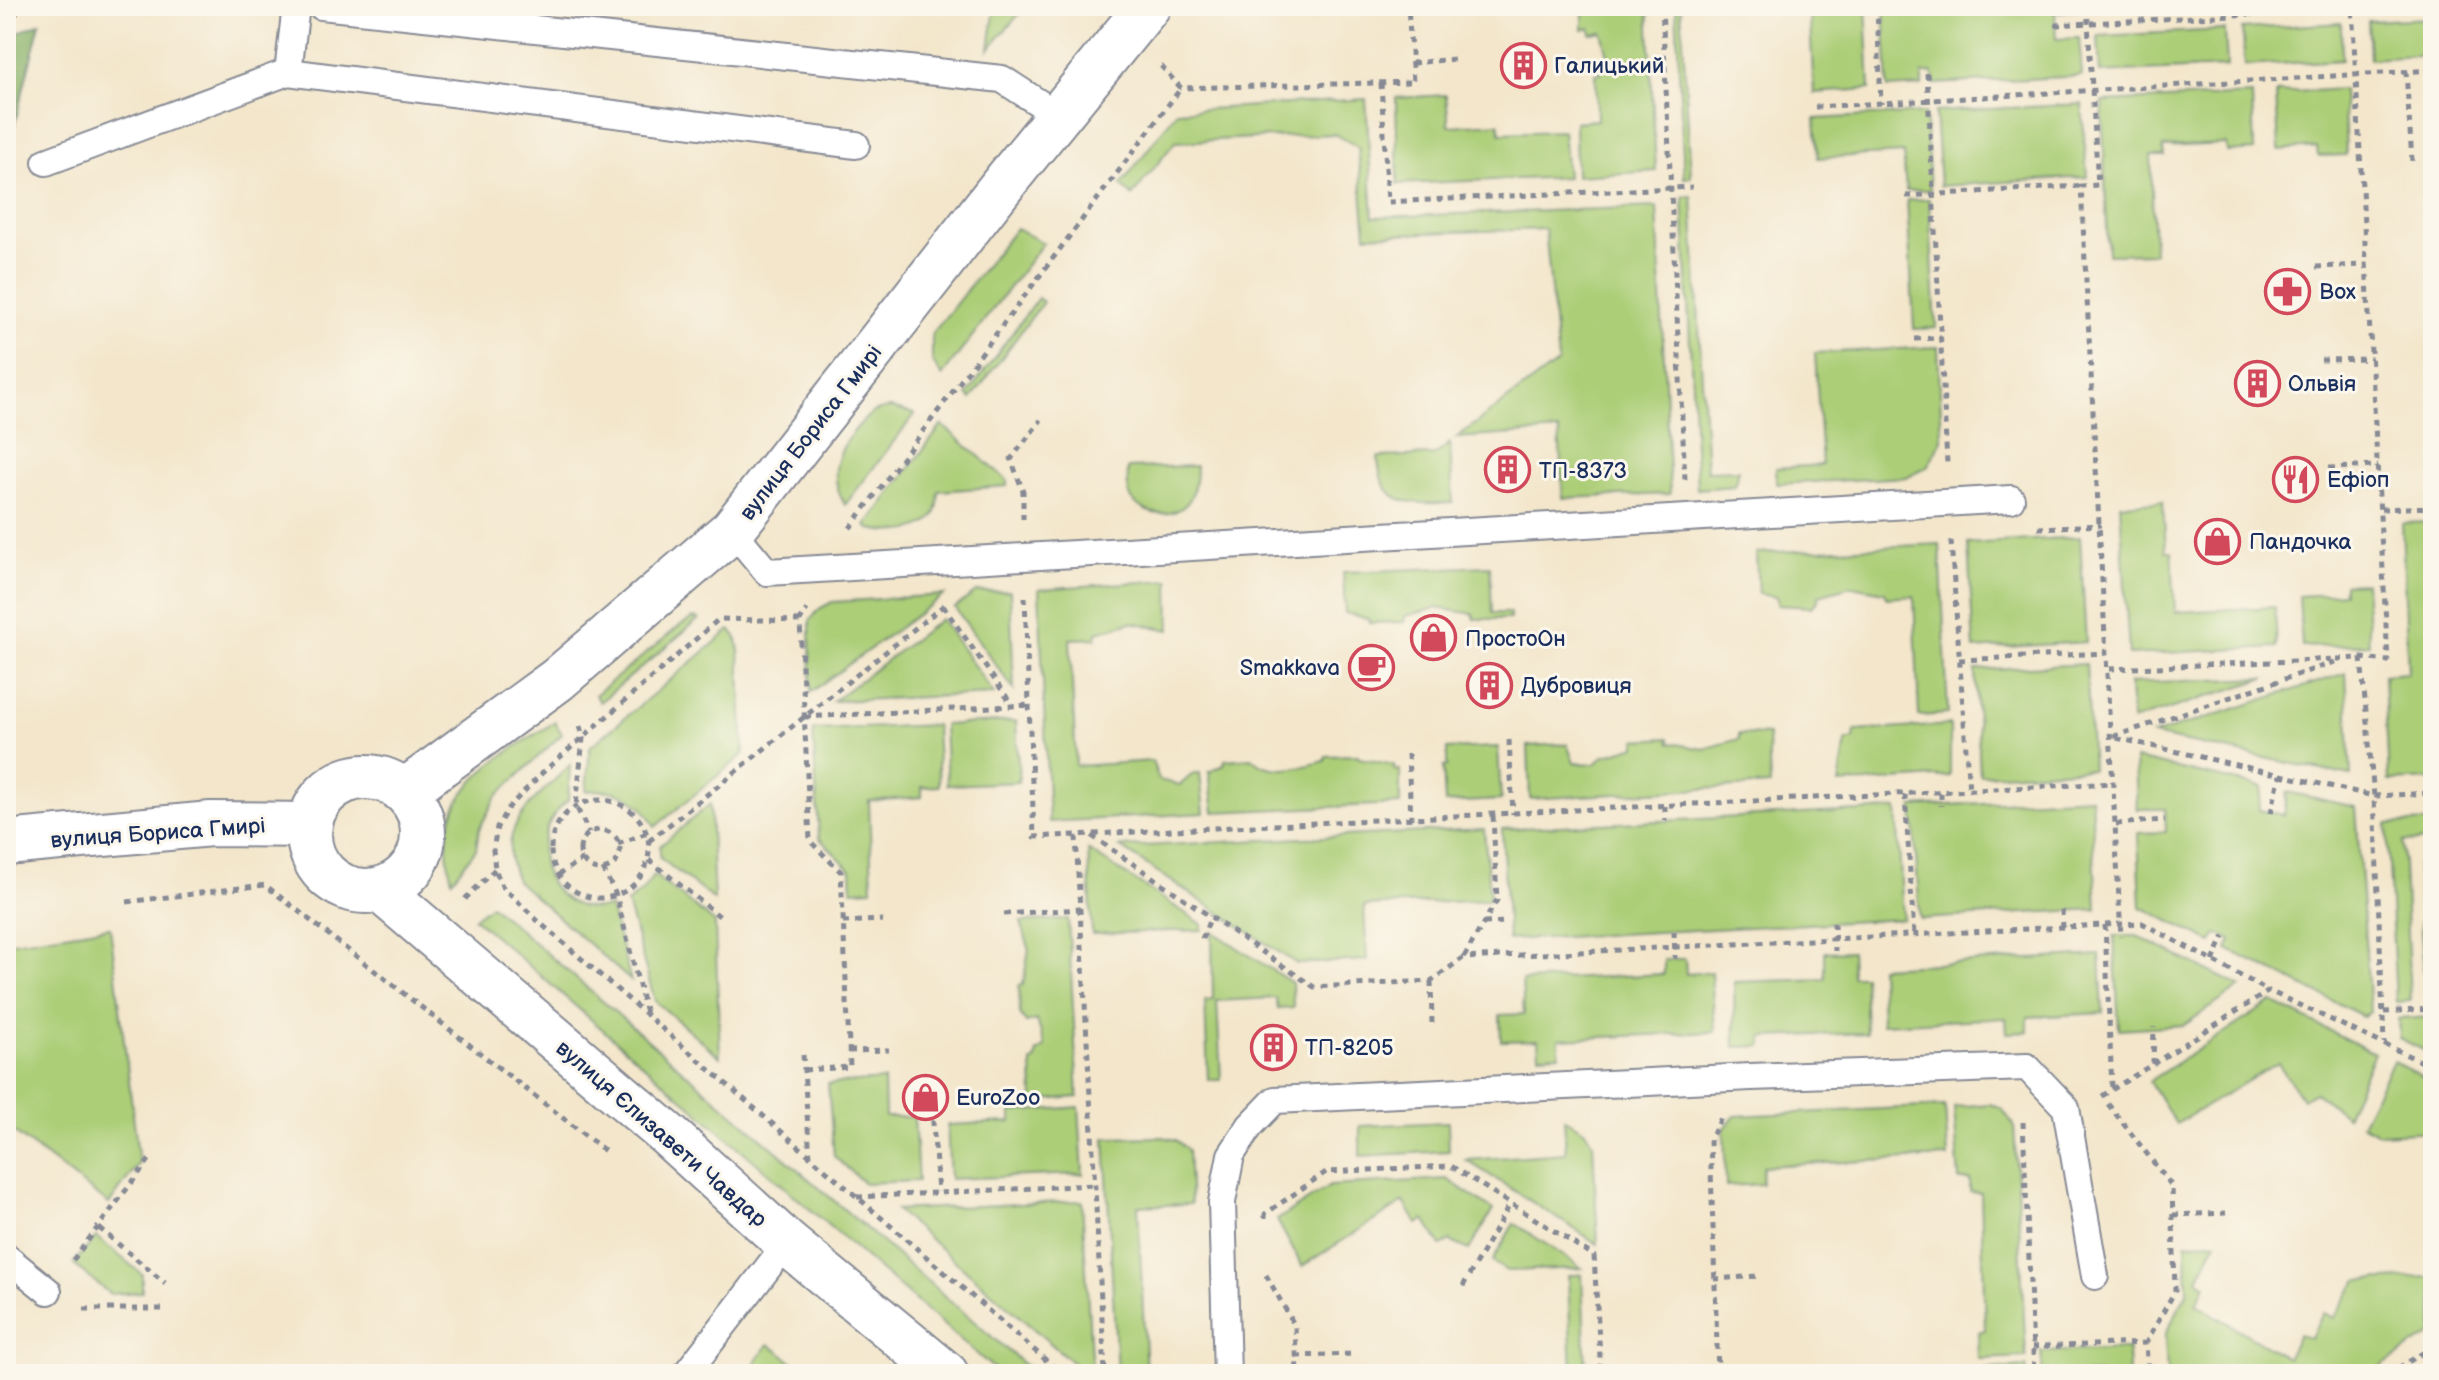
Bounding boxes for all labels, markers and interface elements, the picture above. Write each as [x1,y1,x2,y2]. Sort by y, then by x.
building icon: Галицький [1499,41,1547,89]
place label: Галицький [1554,53,1664,80]
pharmacy icon: Box [2264,267,2312,315]
place label: Box [2319,279,2357,306]
street label: вулиця Бориса Гмирі [734,340,888,526]
building icon: Ольвія [2233,359,2281,407]
place label: Ольвія [2288,371,2356,398]
building icon: ТП-8373 [1484,446,1532,494]
restaurant icon: Ефіоп [2272,455,2320,503]
place label: ТП-8373 [1539,458,1627,485]
place label: Ефіоп [2327,467,2389,494]
shop icon: Пандочка [2194,517,2242,565]
place label: Пандочка [2249,529,2352,556]
shop icon: ПростоОн [1410,614,1458,662]
place label: ПростоОн [1465,626,1566,653]
cafe icon: Smakkava [1347,643,1395,691]
place label: Smakkava [1240,655,1340,682]
building icon: Дубровиця [1466,661,1514,709]
place label: Дубровиця [1521,673,1632,700]
street label: вулиця Бориса Гмирі [50,813,267,854]
building icon: ТП-8205 [1250,1023,1298,1071]
street label: вулиця Єлизавети Чавдар [550,1035,773,1234]
place label: ТП-8205 [1305,1035,1394,1062]
shop icon: EuroZoo [901,1073,949,1121]
place label: EuroZoo [956,1085,1041,1112]

